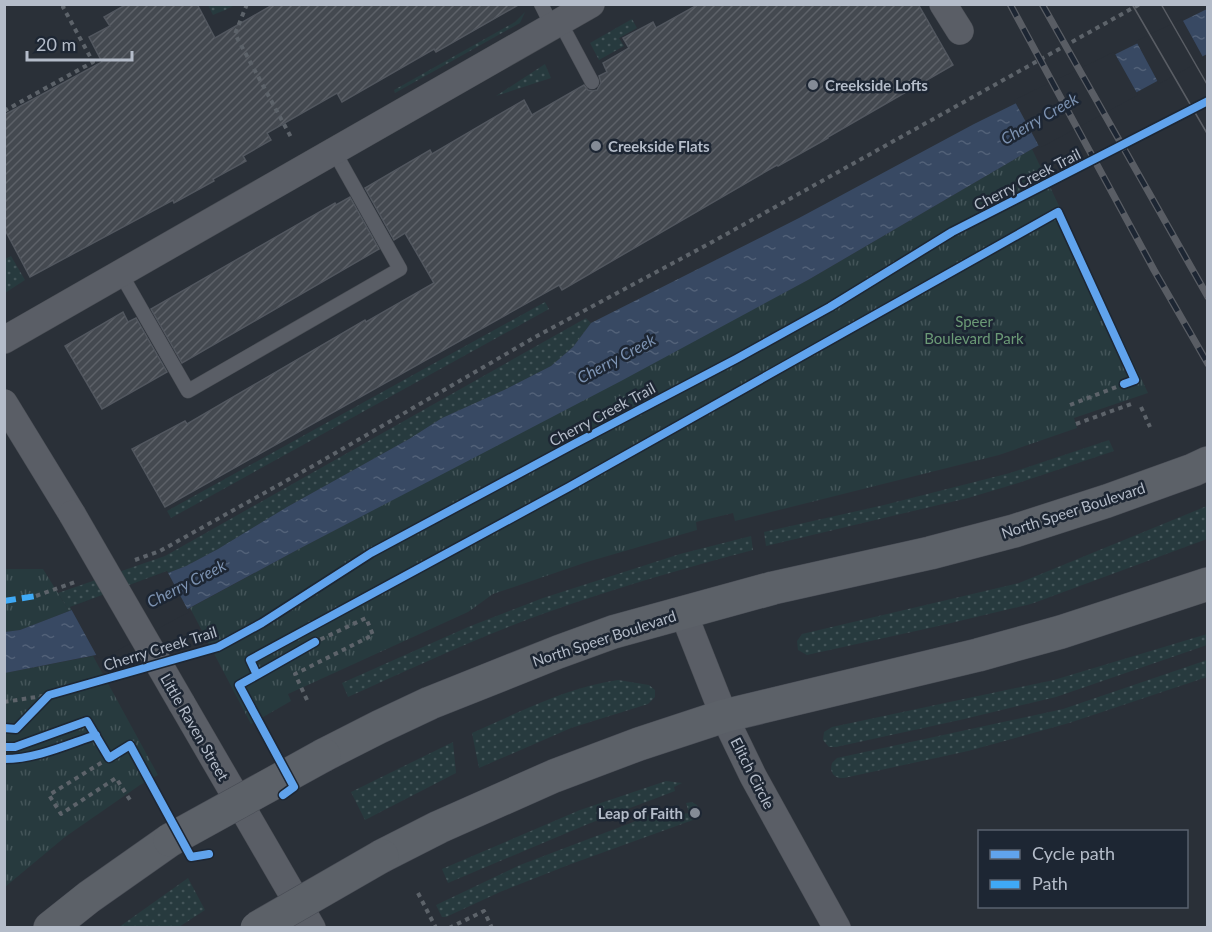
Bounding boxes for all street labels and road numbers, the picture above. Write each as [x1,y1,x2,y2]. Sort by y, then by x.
street label: Cherry Creek Trail [971,144,1083,214]
street label: Cherry Creek Trail [546,378,658,450]
street label: North Speer Boulevard [999,478,1147,542]
street label: North Speer Boulevard [530,606,678,670]
street label: Cherry Creek Trail [101,622,219,674]
street label: Little Raven Street [157,670,233,784]
street label: Elitch Circle [727,734,779,812]

